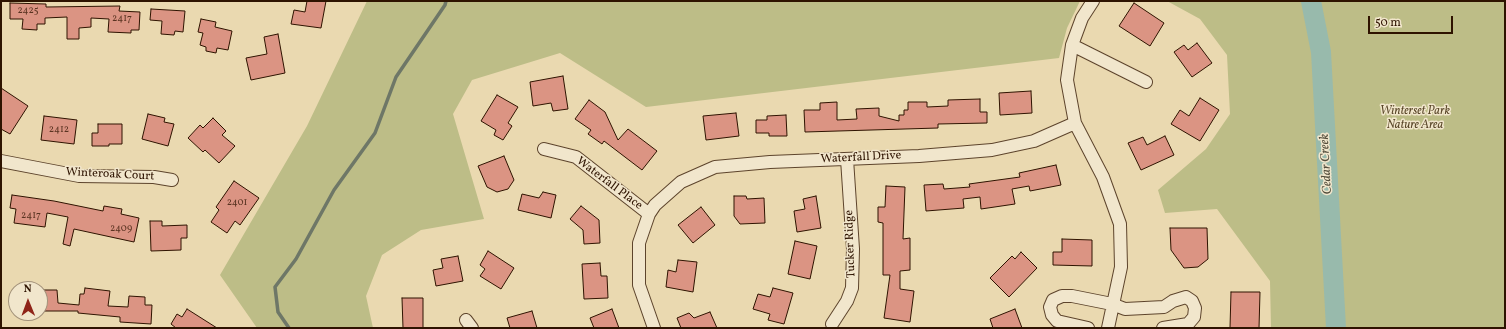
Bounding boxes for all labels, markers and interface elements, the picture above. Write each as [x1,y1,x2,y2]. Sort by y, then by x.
house number: 2425 [17,5,39,17]
scale bar [1370,8,1455,34]
house number: 2417 [112,13,132,25]
text: 50 m [1375,15,1401,31]
park label: Winterset Park Nature Area [1380,105,1450,133]
house number: 2412 [49,124,69,136]
water label: Cedar Creek [1318,133,1336,195]
street label: Waterfall Drive [820,149,902,167]
street label: Waterfall Place [573,154,645,214]
street label: Winteroak Court [65,165,155,185]
house number: 2401 [227,197,247,209]
house number: 2417 [21,210,41,222]
street label: Tucker Ridge [843,210,859,278]
house number: 2409 [110,223,132,235]
north arrow [8,281,48,321]
text: N [24,282,32,297]

